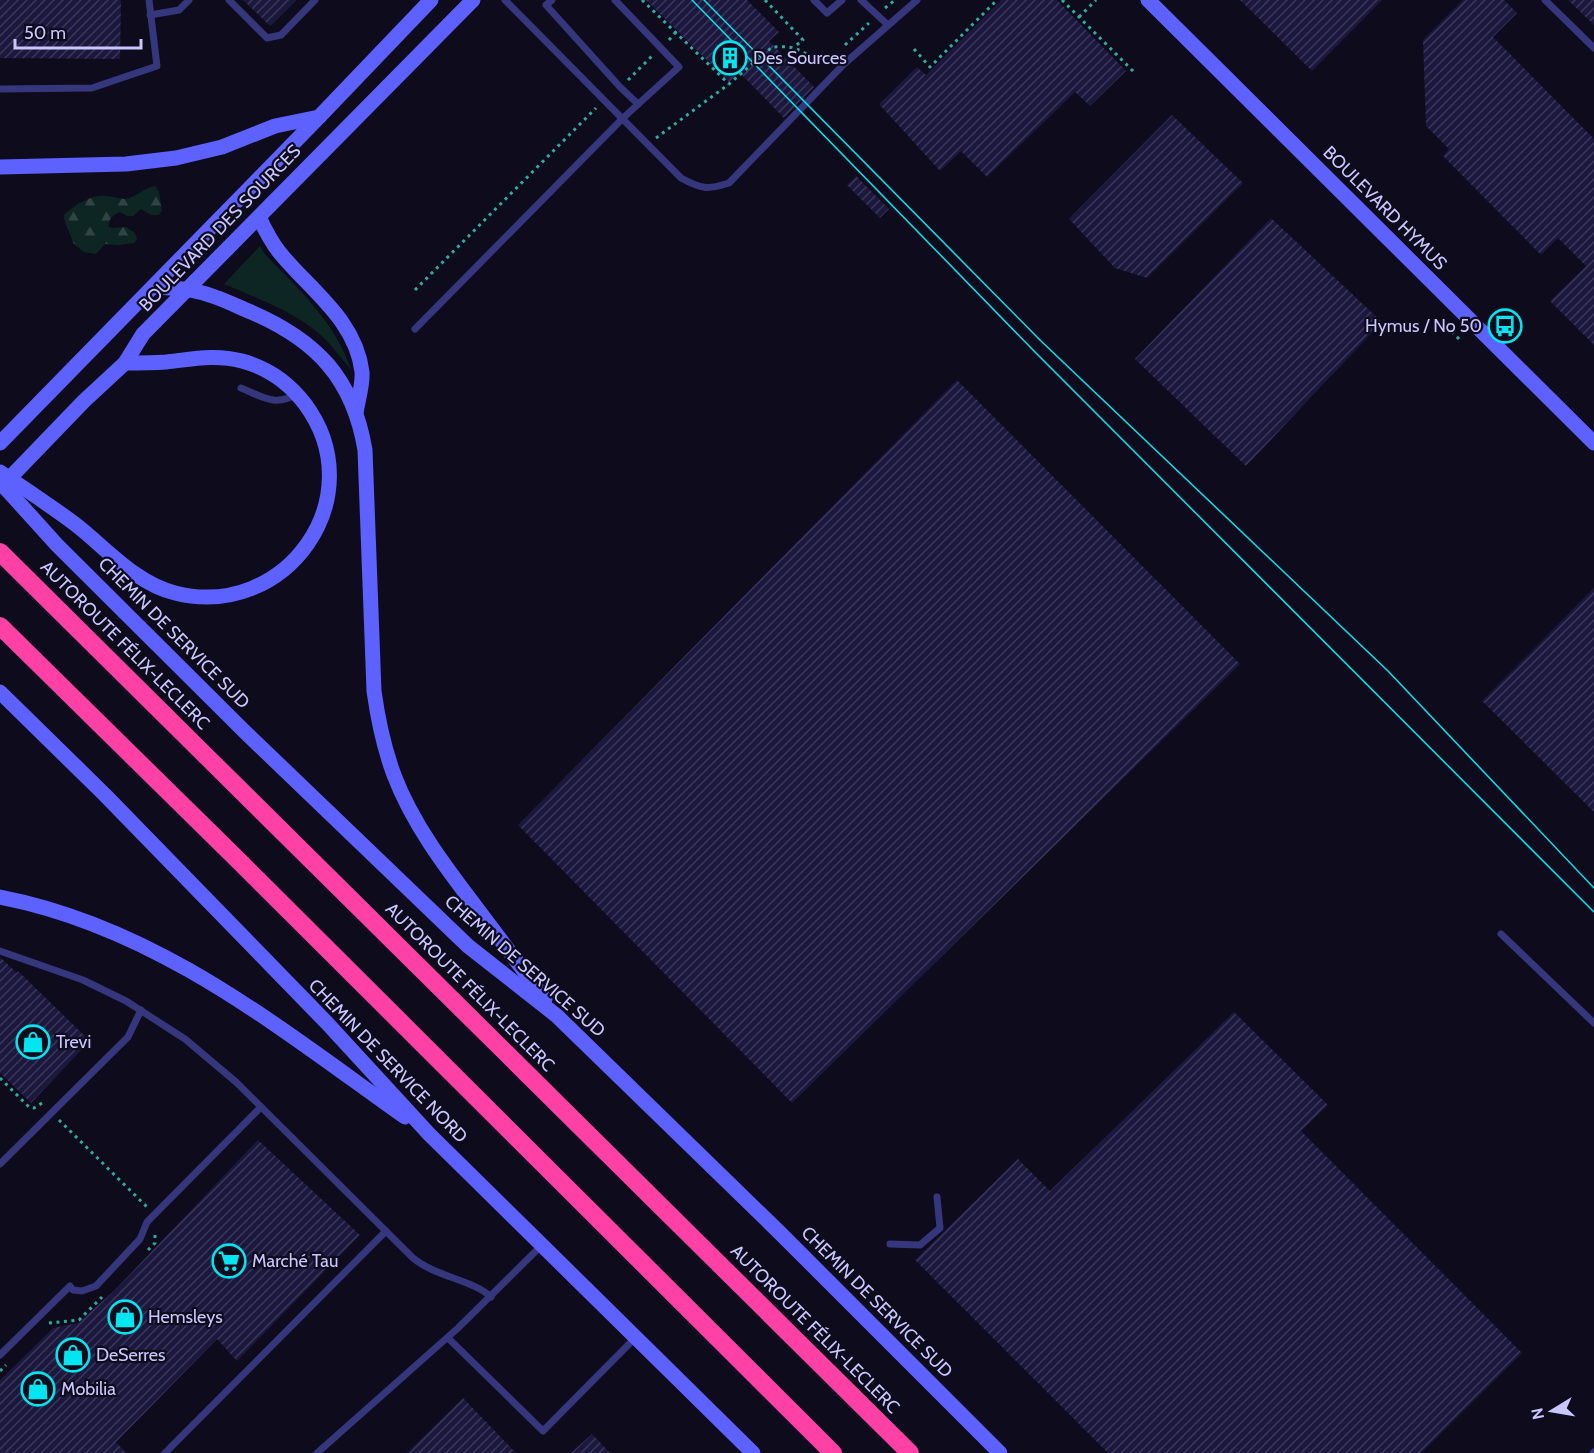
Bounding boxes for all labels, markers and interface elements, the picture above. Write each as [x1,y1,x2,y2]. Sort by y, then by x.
scale bar [15,12,141,50]
text: 50 m [24,22,66,44]
building icon: Des Sources [712,40,748,76]
place label: Des Sources [753,47,847,69]
street label: BOULEVARD DES SOURCES [135,140,305,316]
street label: BOULEVARD HYMUS [1318,141,1452,275]
bus stop icon: Hymus / No 50 [1487,308,1523,344]
place label: Hymus / No 50 [1365,315,1482,337]
street label: CHEMIN DE SERVICE SUD [94,553,254,713]
street label: AUTOROUTE FÉLIX-LECLERC [36,556,214,734]
street label: CHEMIN DE SERVICE SUD [440,890,610,1042]
street label: AUTOROUTE FÉLIX-LECLERC [381,898,559,1076]
street label: CHEMIN DE SERVICE NORD [304,975,472,1147]
shop icon: Trevi [15,1024,51,1060]
place label: Trevi [56,1031,91,1053]
street label: CHEMIN DE SERVICE SUD [797,1222,957,1382]
street label: AUTOROUTE FÉLIX-LECLERC [726,1240,904,1418]
supermarket icon: Marché Tau [211,1243,247,1279]
place label: Marché Tau [252,1250,338,1272]
shop icon: Hemsleys [107,1299,143,1335]
place label: Hemsleys [148,1306,223,1328]
shop icon: DeSerres [55,1337,91,1373]
place label: DeSerres [96,1344,165,1366]
shop icon: Mobilia [20,1371,56,1407]
place label: Mobilia [61,1378,116,1400]
north arrow [1522,1381,1582,1441]
text: N [1527,1406,1548,1421]

